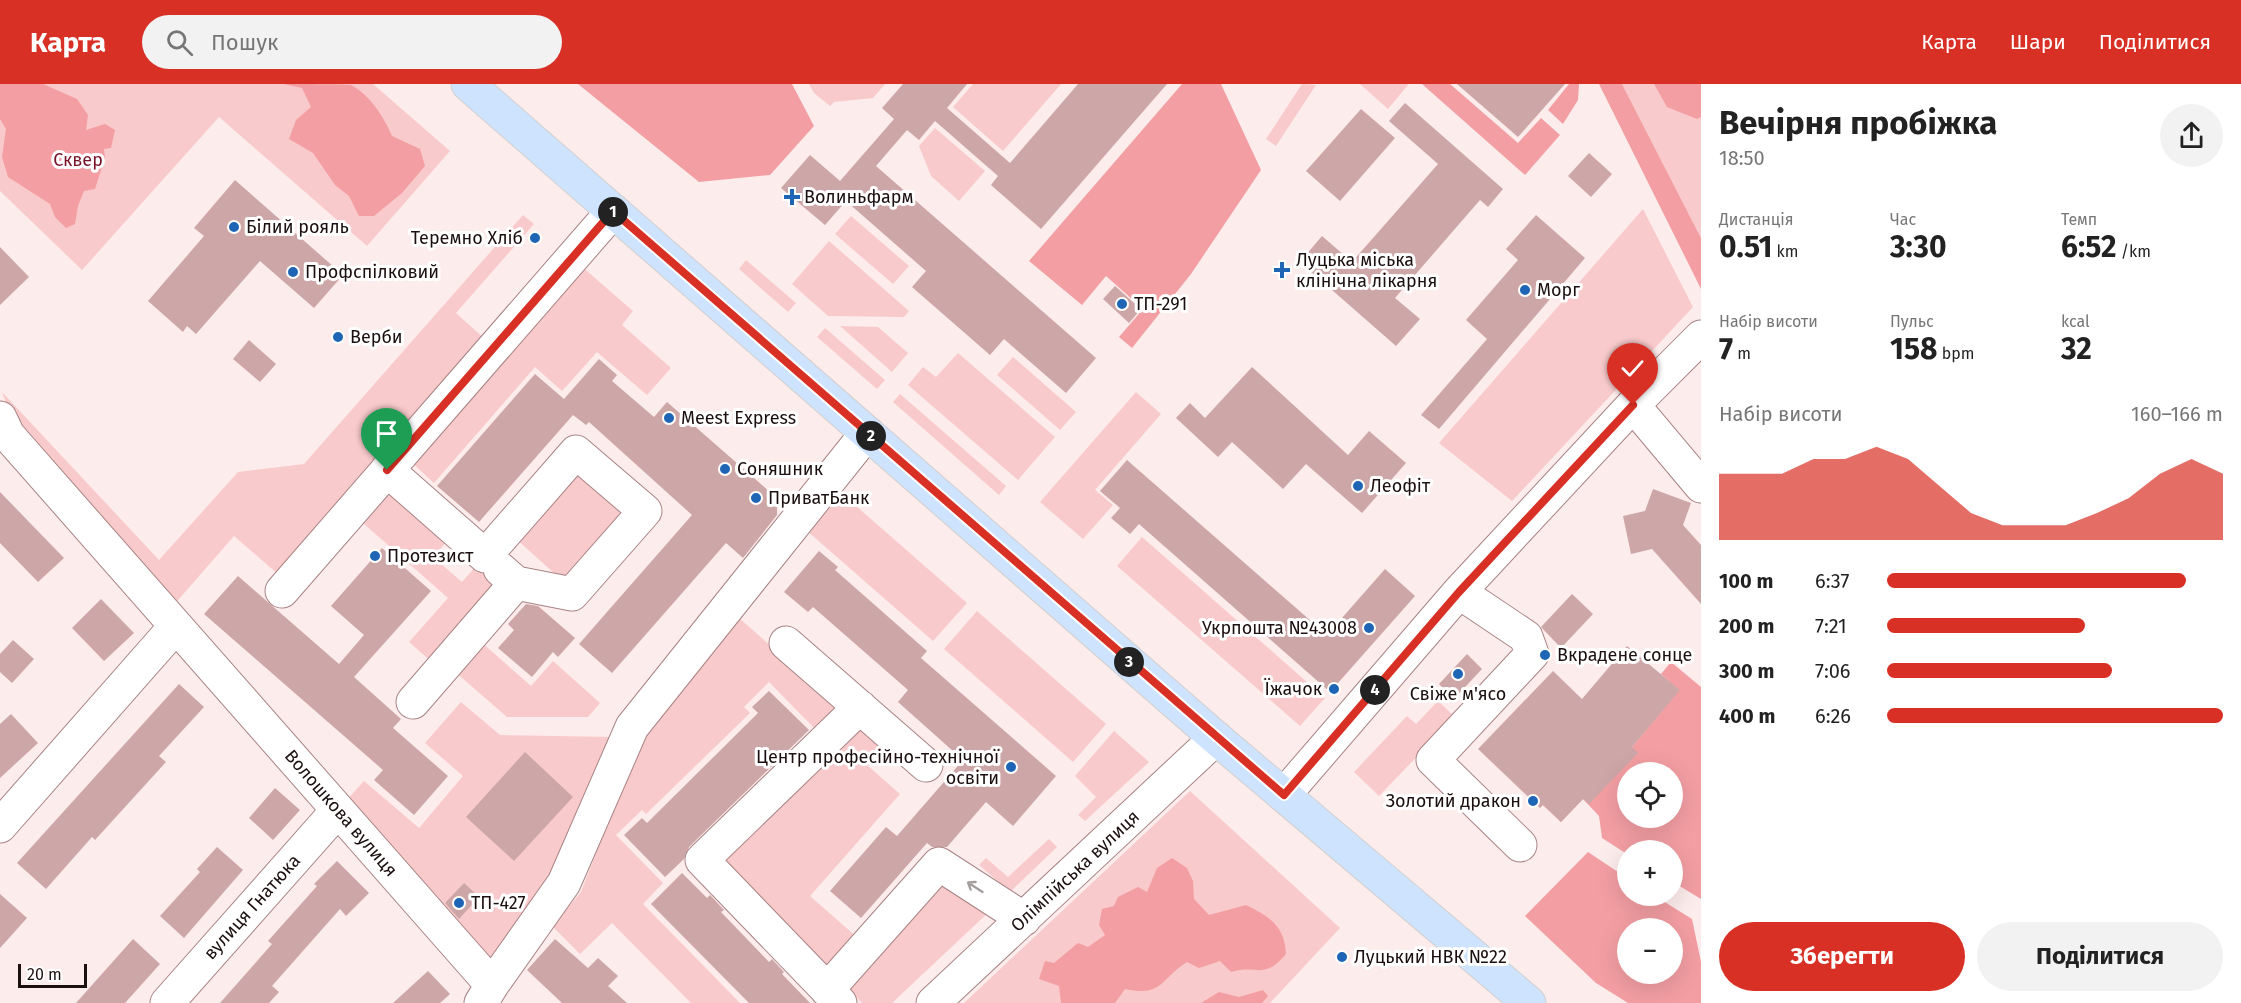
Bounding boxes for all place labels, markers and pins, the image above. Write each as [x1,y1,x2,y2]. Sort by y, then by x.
place label: Волиньфарм [804,186,913,208]
marker: Волиньфарм [785,190,799,204]
pin: 1 [598,197,628,227]
place label: Білий рояль [246,216,349,238]
marker: Білий рояль [227,220,241,234]
place label: Теремно Хліб [411,227,523,249]
marker: Теремно Хліб [528,231,542,245]
place label: Луцька міська клінічна лікарня [1296,249,1437,292]
place label: Профспілковий [305,261,439,283]
marker: Луцька міська клінічна лікарня [1273,261,1291,279]
marker: Профспілковий [286,265,300,279]
place label: Морг [1537,279,1580,301]
marker: Морг [1518,283,1532,297]
place label: ТП-291 [1134,293,1187,315]
marker: ТП-291 [1115,297,1129,311]
place label: Верби [350,326,403,348]
marker: Верби [331,330,345,344]
pin [1607,343,1658,405]
place label: Meest Express [681,407,796,429]
pin [361,408,412,470]
marker: Meest Express [662,411,676,425]
pin: 2 [856,421,886,451]
place label: Соняшник [737,458,824,480]
marker: Соняшник [718,462,732,476]
place label: Леофіт [1370,475,1431,497]
marker: Леофіт [1351,479,1365,493]
place label: ПриватБанк [768,487,870,509]
marker: ПриватБанк [749,491,763,505]
place label: Протезист [387,545,474,567]
marker: Протезист [368,549,382,563]
place label: Укрпошта №43008 [1202,617,1357,639]
marker: Укрпошта №43008 [1362,621,1376,635]
place label: Вкрадене сонце [1557,644,1692,666]
pin: 3 [1114,647,1144,677]
marker: Вкрадене сонце [1538,648,1552,662]
marker: Свіже м'ясо [1451,667,1465,681]
pin: 4 [1360,675,1390,705]
place label: Їжачок [1263,678,1323,700]
marker: Їжачок [1327,682,1341,696]
place label: Свіже м'ясо [1410,683,1506,705]
place label: Центр професійно-технічної освіти [756,746,1000,789]
marker: Центр професійно-технічної освіти [1004,760,1018,774]
place label: Золотий дракон [1386,790,1521,812]
marker: Золотий дракон [1526,794,1540,808]
place label: ТП-427 [471,892,525,914]
marker: ТП-427 [452,896,466,910]
place label: Луцький НВК №22 [1354,946,1507,968]
marker: Луцький НВК №22 [1335,950,1349,964]

